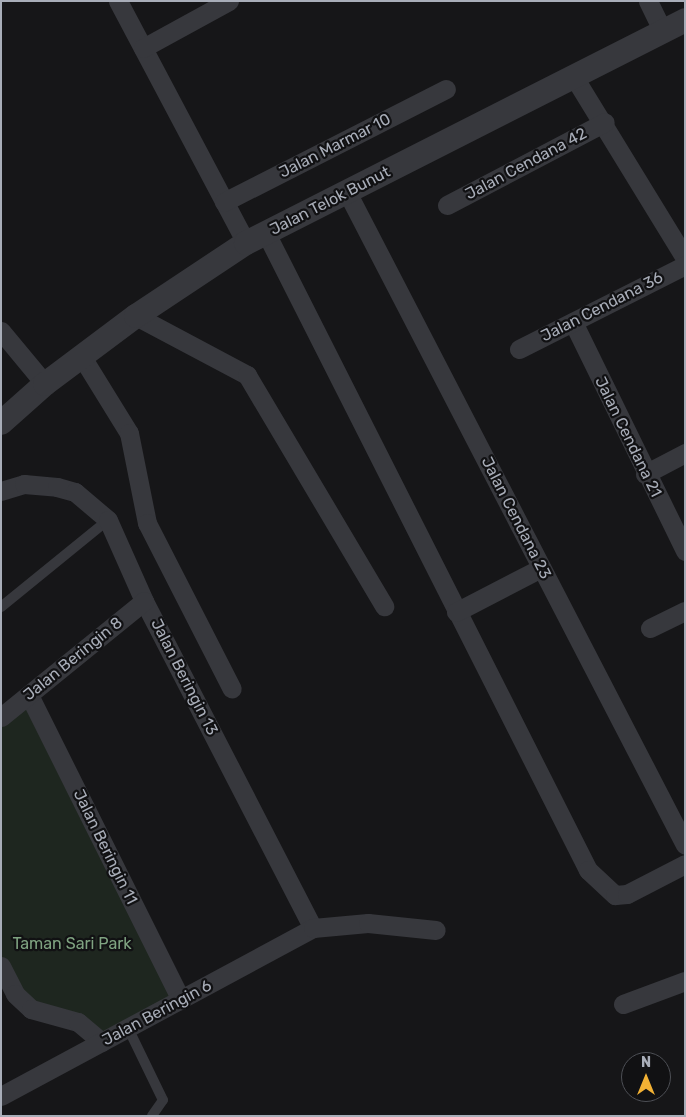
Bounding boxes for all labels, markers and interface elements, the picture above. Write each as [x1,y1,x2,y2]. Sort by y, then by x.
street label: Jalan Marmar 10 [276,110,394,182]
street label: Jalan Cendana 42 [462,124,590,204]
street label: Jalan Telok Bunut [266,162,394,240]
street label: Jalan Cendana 36 [538,268,666,346]
street label: Jalan Cendana 21 [591,374,665,500]
street label: Jalan Cendana 23 [477,454,555,582]
street label: Jalan Beringin 8 [20,613,126,705]
street label: Jalan Beringin 13 [146,616,222,738]
street label: Jalan Beringin 11 [69,786,141,908]
park label: Taman Sari Park [12,934,132,954]
street label: Jalan Beringin 6 [99,976,215,1050]
north arrow [621,1052,671,1102]
text: N [641,1054,651,1071]

